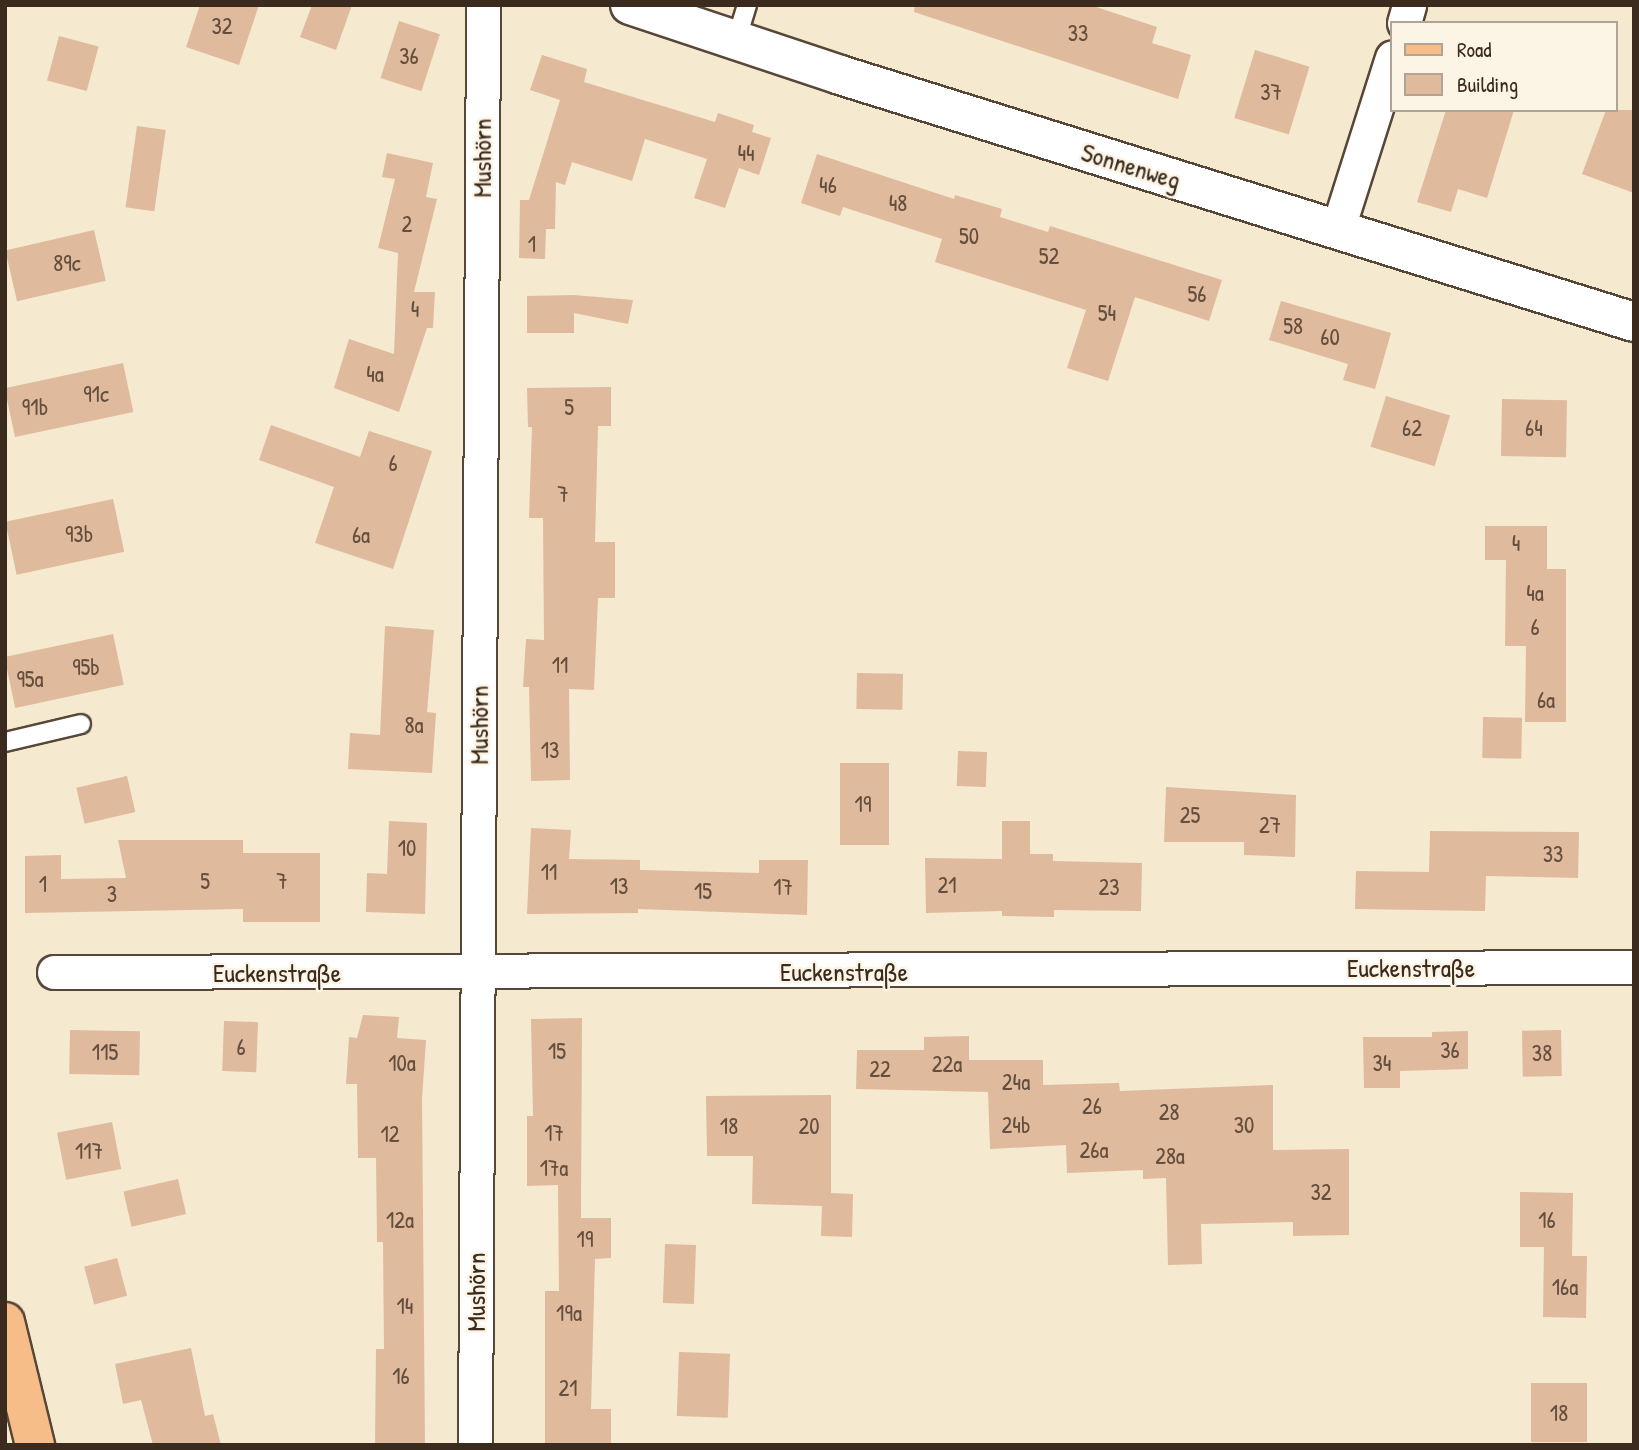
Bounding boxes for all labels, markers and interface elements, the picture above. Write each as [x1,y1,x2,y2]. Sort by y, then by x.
house number: 32 [211,12,233,40]
house number: 33 [1068,19,1088,47]
legend [1390,21,1618,112]
text: Road [1457,35,1491,64]
house number: 36 [399,42,419,70]
text: Building [1457,70,1518,99]
house number: 37 [1260,78,1282,106]
street label: Mushörn [466,118,498,198]
street label: Sonnenweg [1078,136,1184,196]
house number: 44 [737,139,755,167]
house number: 46 [819,171,837,199]
house number: 48 [889,189,907,217]
house number: 2 [402,210,412,238]
house number: 50 [959,222,979,250]
house number: 1 [528,230,536,258]
house number: 52 [1039,242,1059,270]
house number: 89c [53,249,81,277]
house number: 56 [1188,280,1206,308]
house number: 4 [411,295,419,323]
house number: 54 [1098,299,1116,327]
house number: 58 [1283,312,1303,340]
house number: 60 [1320,323,1340,351]
house number: 4a [366,360,384,388]
house number: 91c [83,380,109,408]
house number: 91b [22,393,48,421]
house number: 5 [564,393,574,421]
house number: 62 [1402,414,1422,442]
house number: 64 [1525,414,1543,442]
house number: 6 [388,449,398,477]
house number: 7 [557,480,569,508]
house number: 93b [65,520,93,548]
house number: 6a [352,521,370,549]
house number: 4 [1512,529,1520,557]
house number: 4a [1526,579,1544,607]
house number: 6 [1530,613,1540,641]
house number: 11 [552,651,568,679]
house number: 95b [72,653,100,681]
house number: 95a [16,665,44,693]
street label: Mushörn [463,685,495,765]
house number: 6a [1537,686,1555,714]
house number: 8a [405,711,423,739]
house number: 13 [541,736,559,764]
house number: 19 [855,790,871,818]
house number: 25 [1180,801,1200,829]
house number: 27 [1259,811,1281,839]
house number: 10 [398,834,416,862]
house number: 33 [1543,840,1563,868]
house number: 11 [541,858,557,886]
house number: 5 [200,867,210,895]
house number: 7 [276,867,288,895]
house number: 1 [39,870,47,898]
house number: 21 [937,871,957,899]
house number: 13 [610,872,628,900]
house number: 17 [773,873,793,901]
house number: 23 [1098,873,1120,901]
house number: 15 [694,877,712,905]
house number: 3 [107,880,117,908]
street label: Euckenstraße [1347,952,1475,984]
street label: Euckenstraße [780,956,908,988]
street label: Euckenstraße [213,957,341,989]
house number: 6 [236,1033,246,1061]
house number: 36 [1440,1036,1460,1064]
house number: 15 [548,1037,566,1065]
house number: 115 [92,1038,118,1066]
house number: 38 [1532,1039,1552,1067]
house number: 10a [388,1049,416,1077]
house number: 34 [1373,1049,1391,1077]
house number: 22a [932,1050,962,1078]
house number: 22 [869,1055,891,1083]
house number: 24a [1002,1068,1030,1096]
house number: 26 [1082,1092,1102,1120]
house number: 28 [1159,1098,1179,1126]
house number: 24b [1002,1111,1030,1139]
house number: 30 [1234,1111,1254,1139]
house number: 18 [720,1112,738,1140]
house number: 20 [798,1112,820,1140]
house number: 17 [544,1119,564,1147]
house number: 12 [380,1120,400,1148]
house number: 26a [1080,1136,1108,1164]
house number: 117 [75,1137,103,1165]
house number: 28a [1155,1142,1185,1170]
house number: 17a [540,1154,568,1182]
house number: 32 [1310,1178,1332,1206]
house number: 12a [386,1206,414,1234]
house number: 16 [1538,1206,1556,1234]
house number: 19 [577,1225,593,1253]
street label: Mushörn [460,1252,492,1332]
house number: 16a [1552,1273,1578,1301]
house number: 14 [397,1292,413,1320]
house number: 19a [556,1299,582,1327]
house number: 16 [392,1362,410,1390]
house number: 21 [558,1374,578,1402]
house number: 18 [1550,1399,1568,1427]

